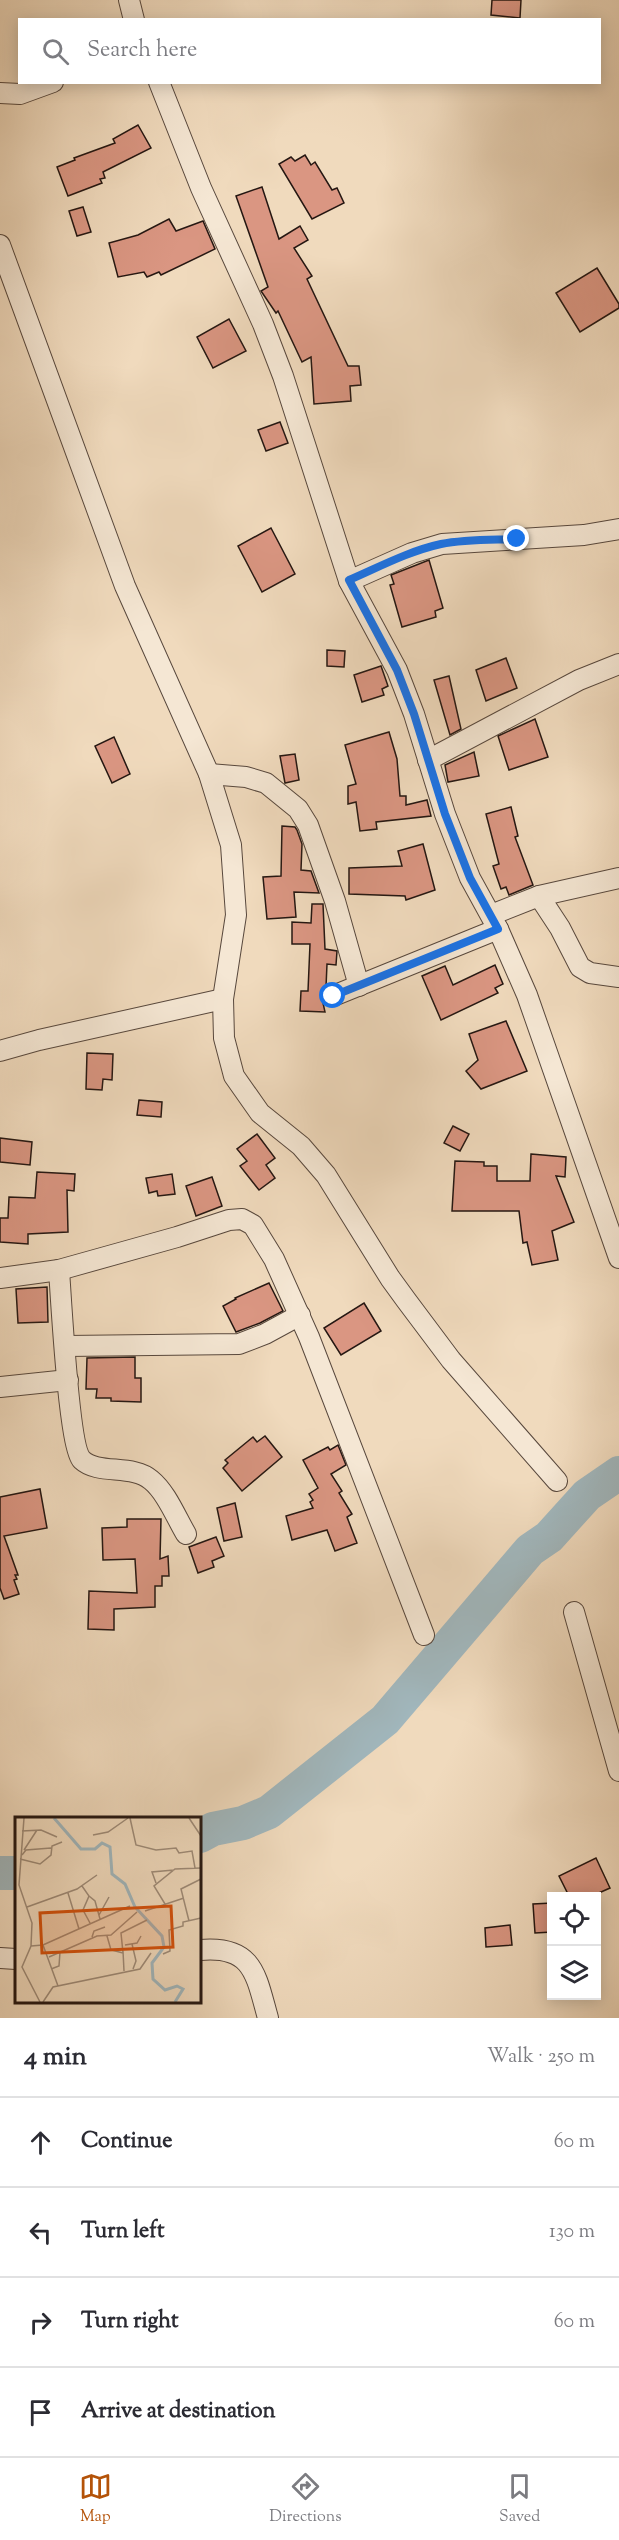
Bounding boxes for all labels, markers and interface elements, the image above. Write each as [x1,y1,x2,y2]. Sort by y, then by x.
search box [18,18,601,84]
icon: search [39,35,72,68]
text: Search here [87,35,197,67]
route end [503,525,529,551]
route start [319,982,345,1008]
inset map [15,1817,201,2003]
map controls [547,1892,601,2000]
button: locate [547,1892,601,1946]
button: layers [547,1946,601,2000]
text: 4 min [24,2039,87,2076]
text: Walk · 250 m [487,2043,595,2072]
icon: ahead [24,2126,57,2159]
text: Continue [81,2126,172,2158]
text: 60 m [554,2128,595,2157]
icon: left [24,2216,57,2249]
text: Turn left [81,2216,164,2248]
text: 130 m [549,2218,595,2247]
icon: right [24,2306,57,2339]
text: Turn right [81,2306,178,2338]
text: 60 m [554,2308,595,2337]
icon: arrive [24,2396,57,2429]
text: Arrive at destination [81,2396,276,2428]
tab: Map [79,2470,112,2529]
tab: Directions [269,2470,342,2529]
tab: Saved [499,2470,540,2529]

